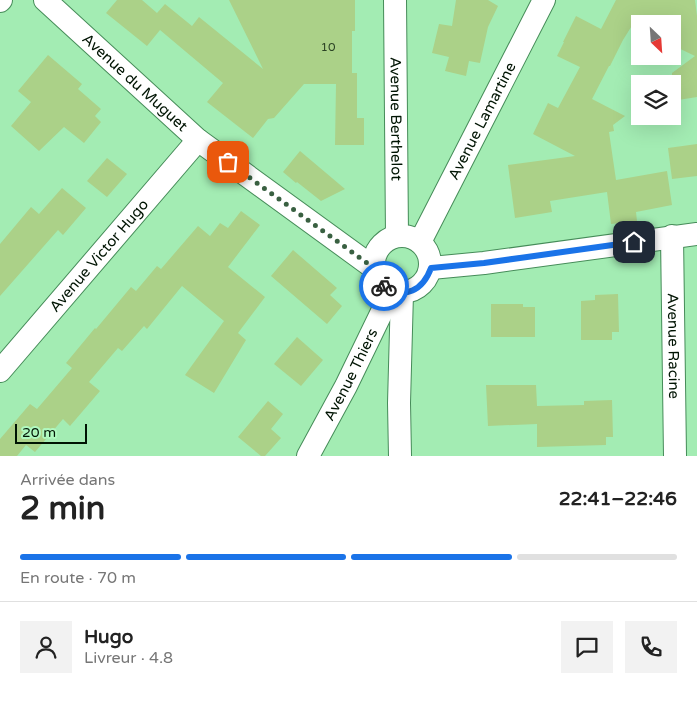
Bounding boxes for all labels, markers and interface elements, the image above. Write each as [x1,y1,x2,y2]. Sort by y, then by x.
north arrow [631,15,681,65]
map controls [631,15,681,125]
street label: Avenue du Muguet [79,30,192,135]
house number: 10 [320,40,336,54]
street label: Avenue Berthelot [386,57,406,181]
street label: Avenue Lamartine [444,59,520,183]
button: layers [631,75,681,125]
pin [207,141,249,183]
icon: bag [214,148,242,176]
street label: Avenue Victor Hugo [46,195,152,316]
pin [613,221,655,263]
icon: home [620,228,648,256]
courier [359,261,409,311]
icon: bike [370,272,398,300]
street label: Avenue Racine [664,293,683,399]
street label: Avenue Thiers [320,325,381,424]
scale bar [15,421,88,444]
text: 20 m [22,424,56,441]
text: Arrivée dans [20,470,115,490]
text: 22:41–22:46 [559,488,677,510]
text: 2 min [20,490,105,528]
text: En route · 70 m [20,568,136,588]
button: person [20,621,72,673]
button: chat [561,621,613,673]
button: phone [625,621,677,673]
text: Hugo [84,626,133,648]
text: Livreur · 4.8 [84,648,173,668]

